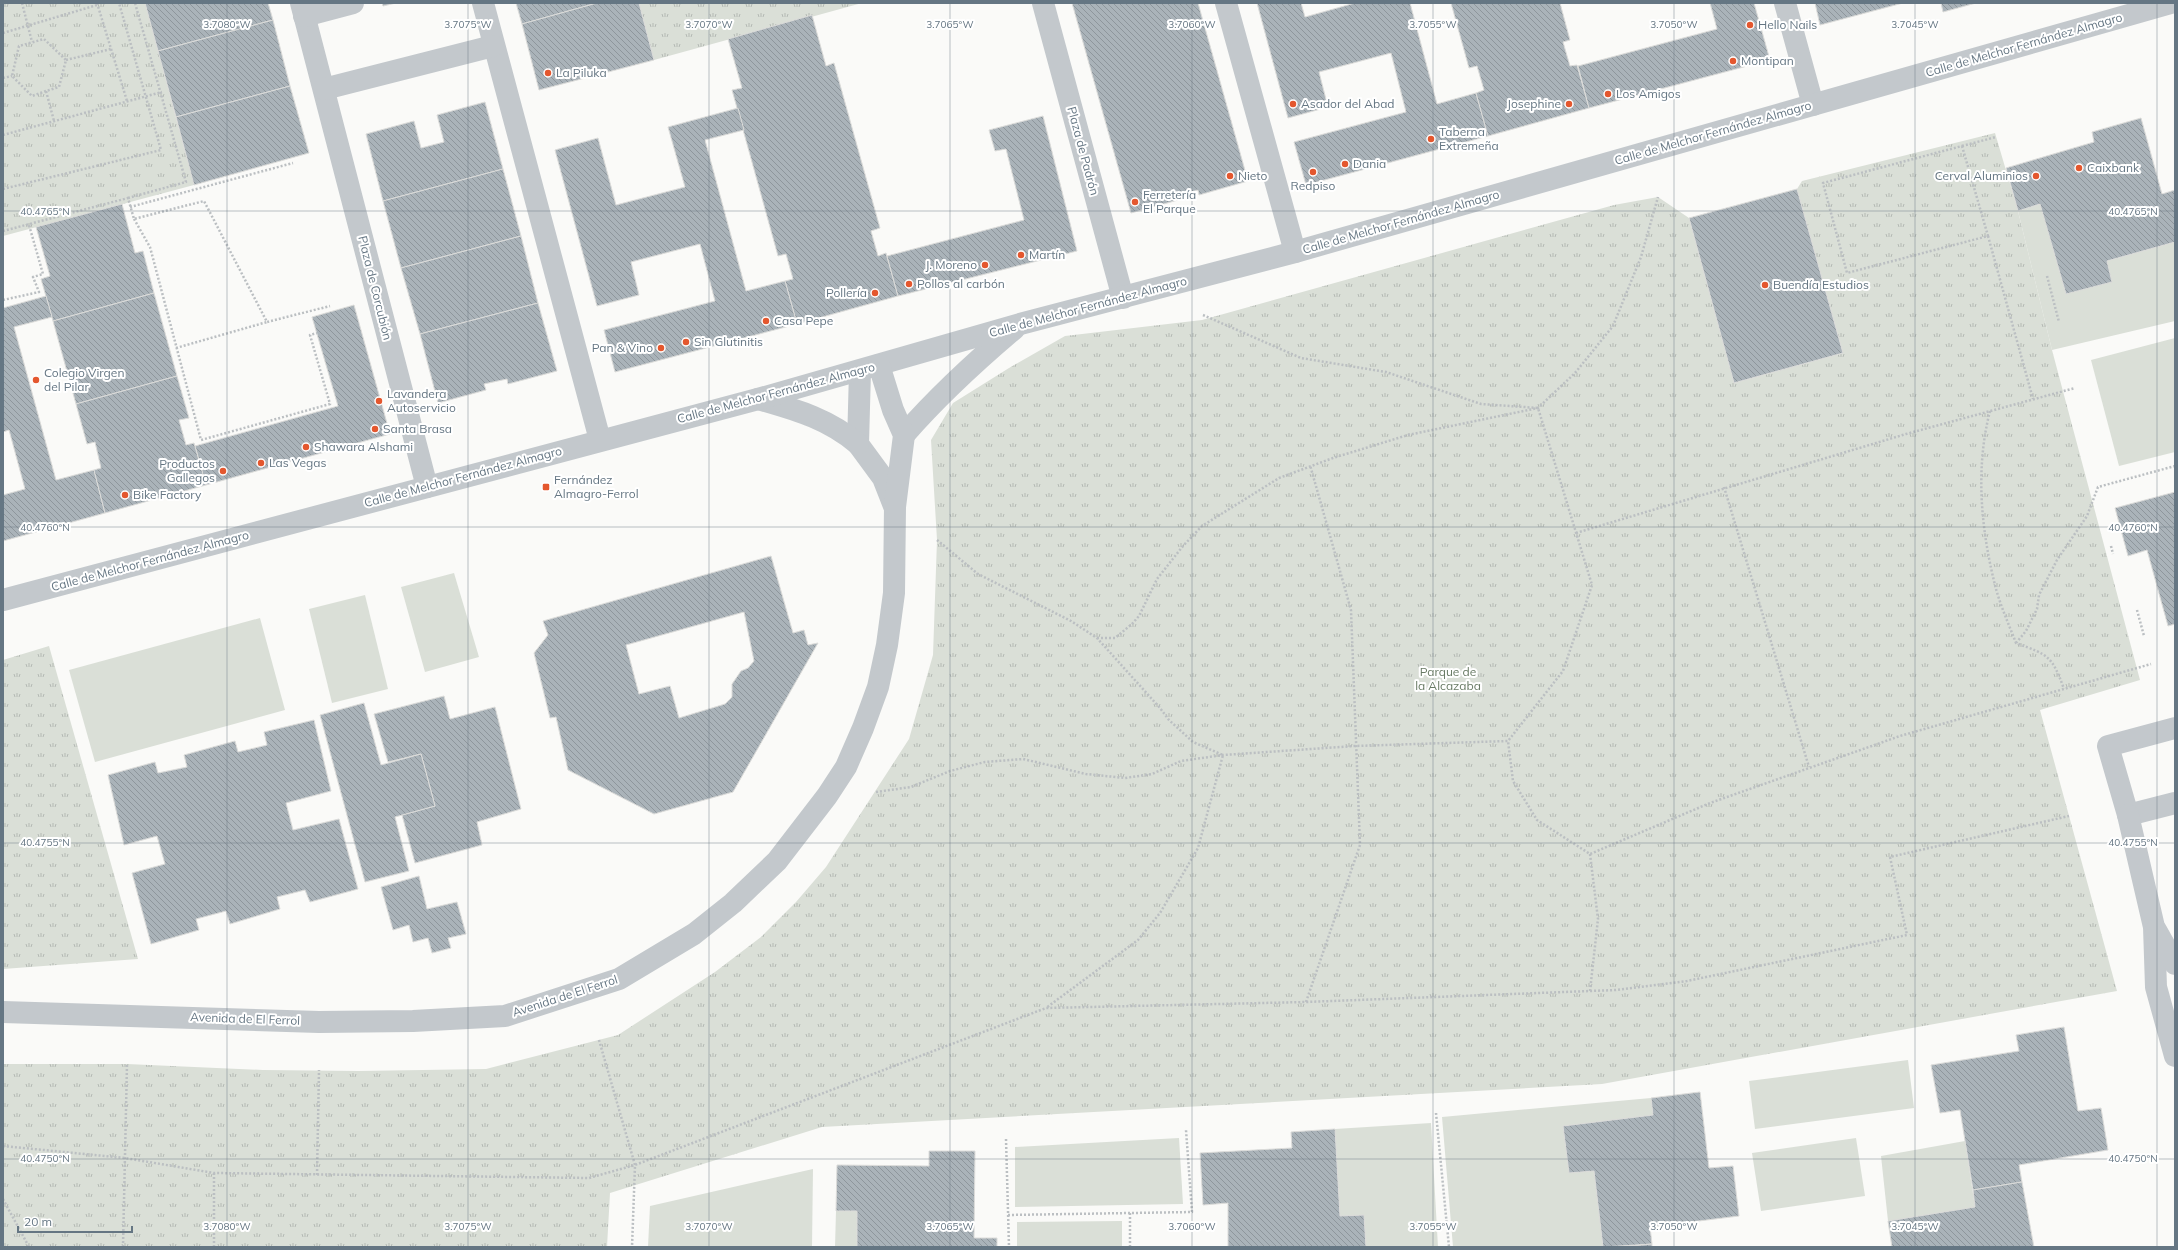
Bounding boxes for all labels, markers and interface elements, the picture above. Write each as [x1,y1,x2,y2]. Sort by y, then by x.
street label: Calle de Melchor Fernández Almagro [1924,9,2124,80]
place label: Hello Nails [1758,17,1817,32]
text: 3.7080°W [203,18,251,31]
text: 3.7075°W [444,18,492,31]
text: 3.7070°W [685,18,733,31]
text: 3.7065°W [926,18,974,31]
text: 3.7060°W [1168,18,1216,31]
text: 3.7055°W [1409,18,1457,31]
text: 3.7050°W [1650,18,1698,31]
text: 3.7045°W [1891,18,1939,31]
marker: Hello Nails [1745,20,1755,30]
place label: Montipan [1741,53,1794,68]
marker: Montipan [1728,56,1738,66]
place label: La Piluka [556,65,607,80]
marker: La Piluka [543,68,553,78]
place label: Los Amigos [1616,86,1681,101]
marker: Los Amigos [1603,89,1613,99]
place label: Asador del Abad [1301,96,1395,111]
place label: Josephine [1507,96,1561,111]
street label: Calle de Melchor Fernández Almagro [1613,97,1813,168]
marker: Asador del Abad [1288,99,1298,109]
marker: Josephine [1564,99,1574,109]
street label: Plaza de Padrón [1064,105,1103,197]
place label: Taberna Extremeña [1439,124,1499,153]
marker: Taberna Extremeña [1426,134,1436,144]
place label: Dania [1353,156,1386,171]
marker: Dania [1340,159,1350,169]
place label: Caixbank [2087,160,2140,175]
marker: Caixbank [2074,163,2084,173]
marker: Redpiso [1308,167,1318,177]
place label: Nieto [1238,168,1267,183]
place label: Cerval Aluminios [1935,168,2028,183]
marker: Nieto [1225,171,1235,181]
marker: Cerval Aluminios [2031,171,2041,181]
place label: Redpiso [1291,178,1336,193]
street label: Calle de Melchor Fernández Almagro [1301,186,1501,257]
place label: Ferretería El Parque [1143,187,1196,216]
marker: Ferretería El Parque [1130,197,1140,207]
text: 40.4765°N [20,205,70,218]
text: 40.4765°N [2108,205,2158,218]
street label: Plaza de Corcubión [355,234,396,342]
place label: Martín [1029,247,1065,262]
marker: Martín [1016,250,1026,260]
place label: J. Moreno [926,257,977,272]
marker: J. Moreno [980,260,990,270]
street label: Calle de Melchor Fernández Almagro [987,273,1188,340]
place label: Pollos al carbón [917,276,1005,291]
place label: Buendía Estudios [1773,277,1869,292]
marker: Pollos al carbón [904,279,914,289]
marker: Buendía Estudios [1760,280,1770,290]
place label: Pollería [826,285,867,300]
marker: Pollería [870,288,880,298]
place label: Casa Pepe [774,313,833,328]
marker: Casa Pepe [761,316,771,326]
place label: Sin Glutinitis [694,334,763,349]
marker: Sin Glutinitis [681,337,691,347]
place label: Pan & Vino [592,340,653,355]
marker: Pan & Vino [656,343,666,353]
street label: Calle de Melchor Fernández Almagro [675,359,876,426]
place label: Colegio Virgen del Pilar [44,365,124,394]
marker: Colegio Virgen del Pilar [31,375,41,385]
place label: Lavandera Autoservicio [387,386,456,415]
marker: Lavandera Autoservicio [374,396,384,406]
place label: Santa Brasa [383,421,452,436]
marker: Santa Brasa [370,424,380,434]
place label: Shawara Alshami [314,439,413,454]
marker: Shawara Alshami [301,442,311,452]
street label: Calle de Melchor Fernández Almagro [362,443,563,510]
place label: Las Vegas [269,455,326,470]
place label: Productos Gallegos [159,456,215,485]
marker: Las Vegas [256,458,266,468]
marker: Productos Gallegos [218,466,228,476]
place label: Fernández Almagro-Ferrol [554,472,638,501]
marker: Fernández Almagro-Ferrol [541,482,551,492]
place label: Bike Factory [133,487,202,502]
marker: Bike Factory [120,490,130,500]
text: 40.4760°N [20,521,70,534]
text: 40.4760°N [2108,521,2158,534]
street label: Calle de Melchor Fernández Almagro [49,527,250,594]
park label: Parque de la Alcazaba [1415,664,1481,693]
text: 40.4755°N [20,836,70,849]
text: 40.4755°N [2108,836,2158,849]
street label: Avenida de El Ferrol [510,971,619,1020]
street label: Avenida de El Ferrol [190,1009,300,1028]
text: 40.4750°N [20,1152,70,1165]
text: 40.4750°N [2108,1152,2158,1165]
scale bar [18,1208,132,1234]
text: 20 m [24,1214,52,1229]
text: 3.7080°W [203,1220,251,1233]
text: 3.7075°W [444,1220,492,1233]
text: 3.7070°W [685,1220,733,1233]
text: 3.7065°W [926,1220,974,1233]
text: 3.7060°W [1168,1220,1216,1233]
text: 3.7055°W [1409,1220,1457,1233]
text: 3.7050°W [1650,1220,1698,1233]
text: 3.7045°W [1891,1220,1939,1233]

